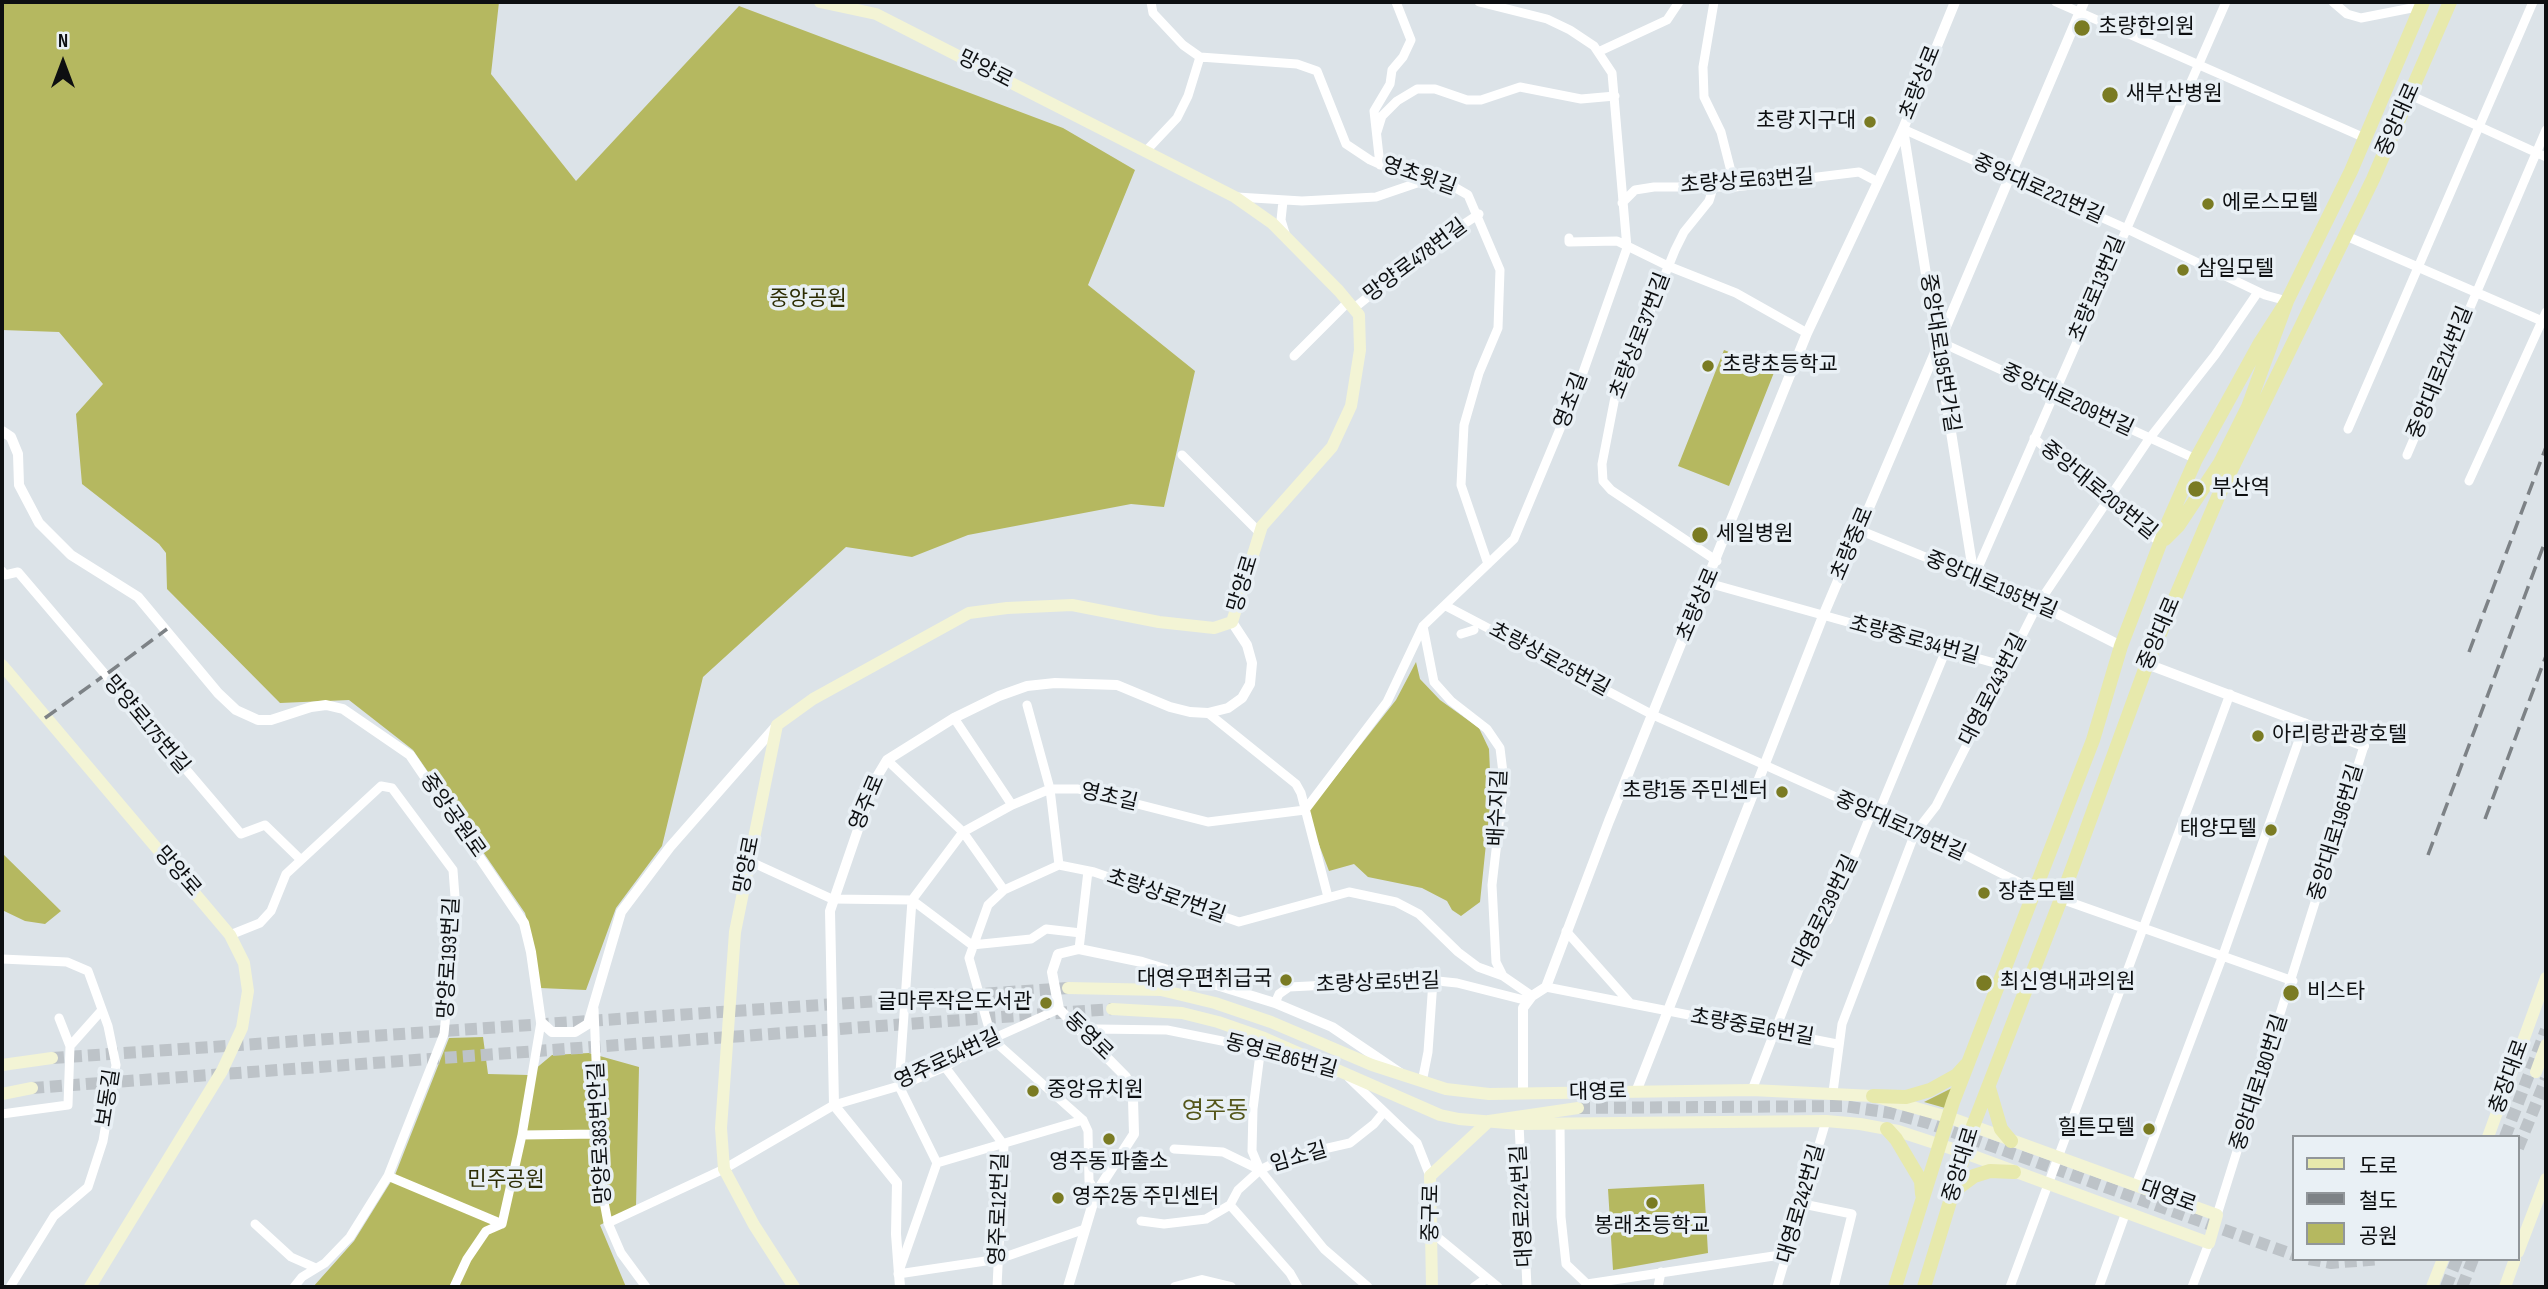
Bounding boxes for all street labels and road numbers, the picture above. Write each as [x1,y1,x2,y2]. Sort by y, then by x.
street label: 초량상로 [1895,42,1947,124]
street label: 망양로 [953,46,1017,94]
street label: 중앙대로 [2372,80,2426,160]
street label: 중앙대로221번길 [1969,150,2107,230]
street label: 영초윗길 [1378,153,1460,201]
street label: 초량상로63번길 [1679,165,1815,199]
street label: 망양로478번길 [1359,214,1473,308]
street label: 초량로13번길 [2064,232,2132,346]
street label: 초량상로37번길 [1605,269,1677,403]
street label: 중앙대로195번가길 [1914,272,1964,434]
street label: 중앙대로214번길 [2403,303,2479,443]
street label: 중앙대로209번길 [1997,359,2137,443]
street label: 영초길 [1550,369,1594,433]
street label: 중앙대로203번길 [2035,436,2161,546]
street label: 초량중로 [1826,504,1880,584]
street label: 중앙대로195번길 [1921,547,2061,625]
street label: 망양로 [1223,553,1265,615]
street label: 초량상로 [1672,565,1726,645]
street label: 중앙대로 [2133,594,2187,674]
street label: 초량중로34번길 [1846,612,1982,670]
street label: 초량상로25번길 [1484,618,1614,702]
street label: 대영로243번길 [1955,630,2033,750]
street label: 망양로175번길 [98,671,194,779]
street label: 중앙대로196번길 [2304,762,2370,904]
street label: 중앙공원로 [414,769,490,863]
street label: 배수지길 [1484,769,1514,847]
street label: 영주로 [845,771,891,835]
street label: 영초길 [1078,779,1140,817]
street label: 중앙대로179번길 [1831,787,1969,867]
street label: 망양로 [730,834,766,896]
street label: 망양로 [148,842,206,902]
street label: 대영로239번길 [1788,851,1864,973]
street label: 초량상로7번길 [1103,865,1229,929]
street label: 망양로193번길 [434,896,466,1020]
street label: 초량상로5번길 [1315,969,1441,999]
street label: 초량중로6번길 [1688,1005,1816,1051]
street label: 동영로 [1058,1008,1118,1066]
street label: 중앙대로180번길 [2226,1012,2294,1154]
street label: 영주로54번길 [891,1025,1005,1095]
street label: 동영로86번길 [1222,1030,1340,1084]
street label: 충장대로 [2485,1036,2535,1118]
street label: 망양로383번안길 [585,1061,617,1205]
street label: 보동길 [92,1067,126,1129]
street label: 대영로 [1569,1080,1627,1106]
street label: 중앙대로 [1939,1124,1985,1206]
street label: 임소길 [1268,1138,1330,1178]
street label: 대영로242번길 [1773,1142,1831,1266]
street label: 대영로224번길 [1507,1144,1539,1268]
street label: 영주로12번길 [985,1152,1015,1266]
street label: 대영로 [2136,1175,2200,1219]
street label: 중구로 [1419,1184,1445,1242]

